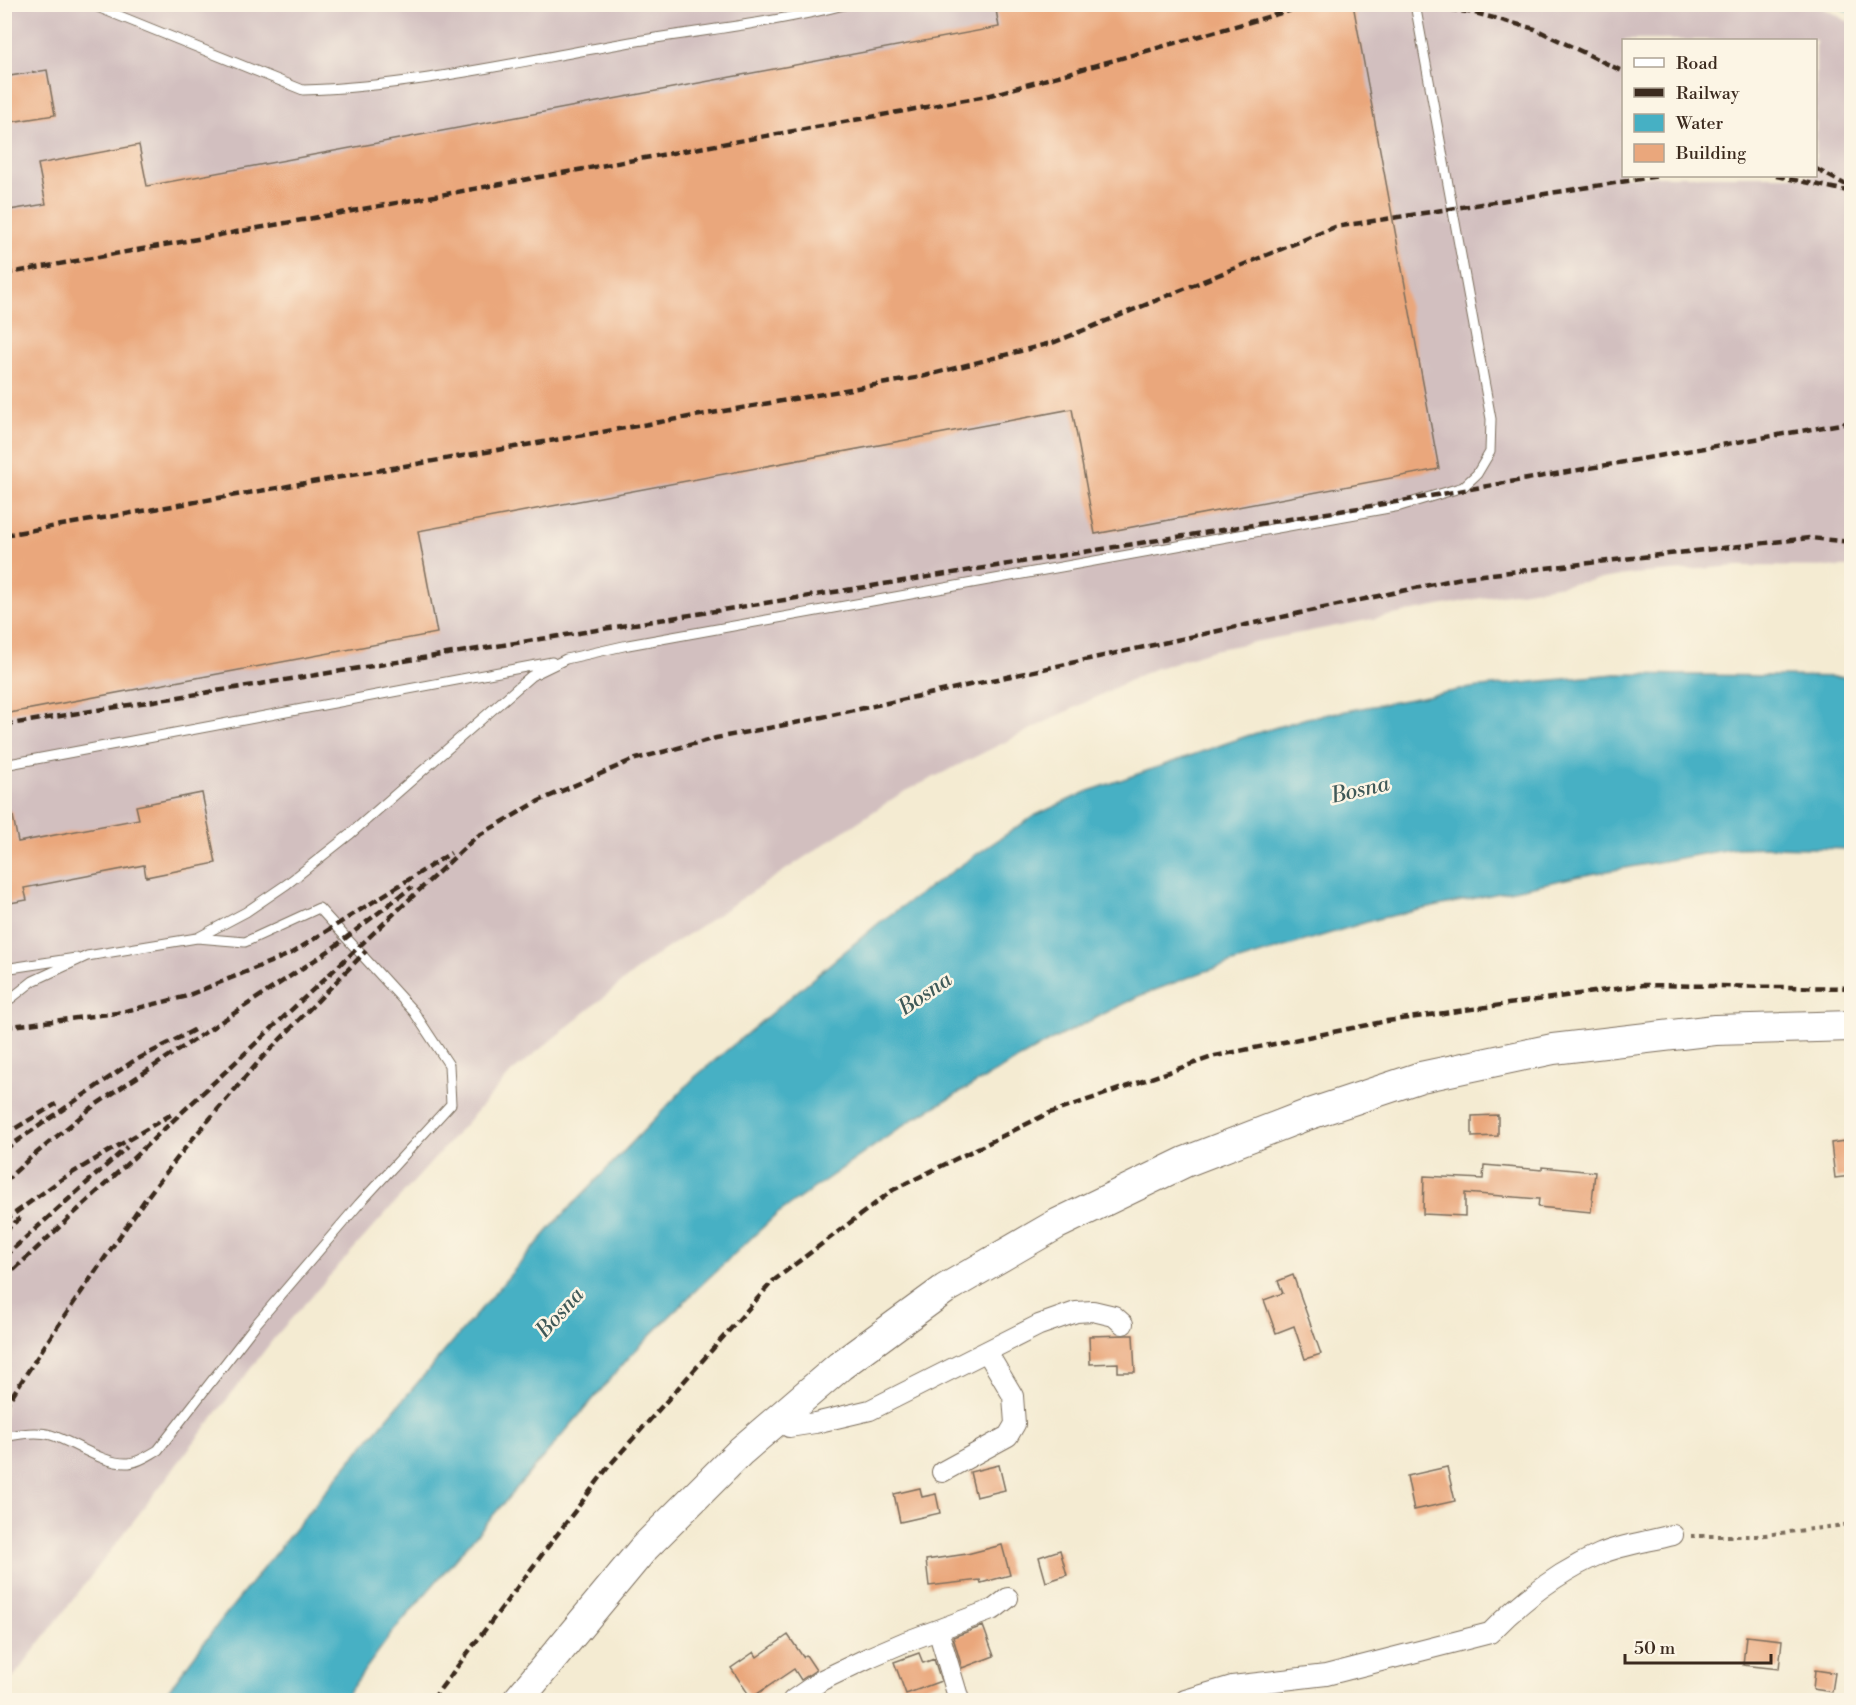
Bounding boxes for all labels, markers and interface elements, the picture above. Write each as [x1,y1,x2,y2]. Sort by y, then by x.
legend [1622,39,1817,177]
text: Road [1676,52,1719,75]
text: Railway [1676,82,1740,105]
text: Water [1675,112,1724,135]
text: Building [1675,142,1747,165]
water label: Bosna [1327,770,1393,810]
water label: Bosna [892,966,958,1022]
water label: Bosna [530,1281,590,1345]
scale bar [1625,1627,1770,1665]
text: 50 m [1634,1637,1676,1660]

